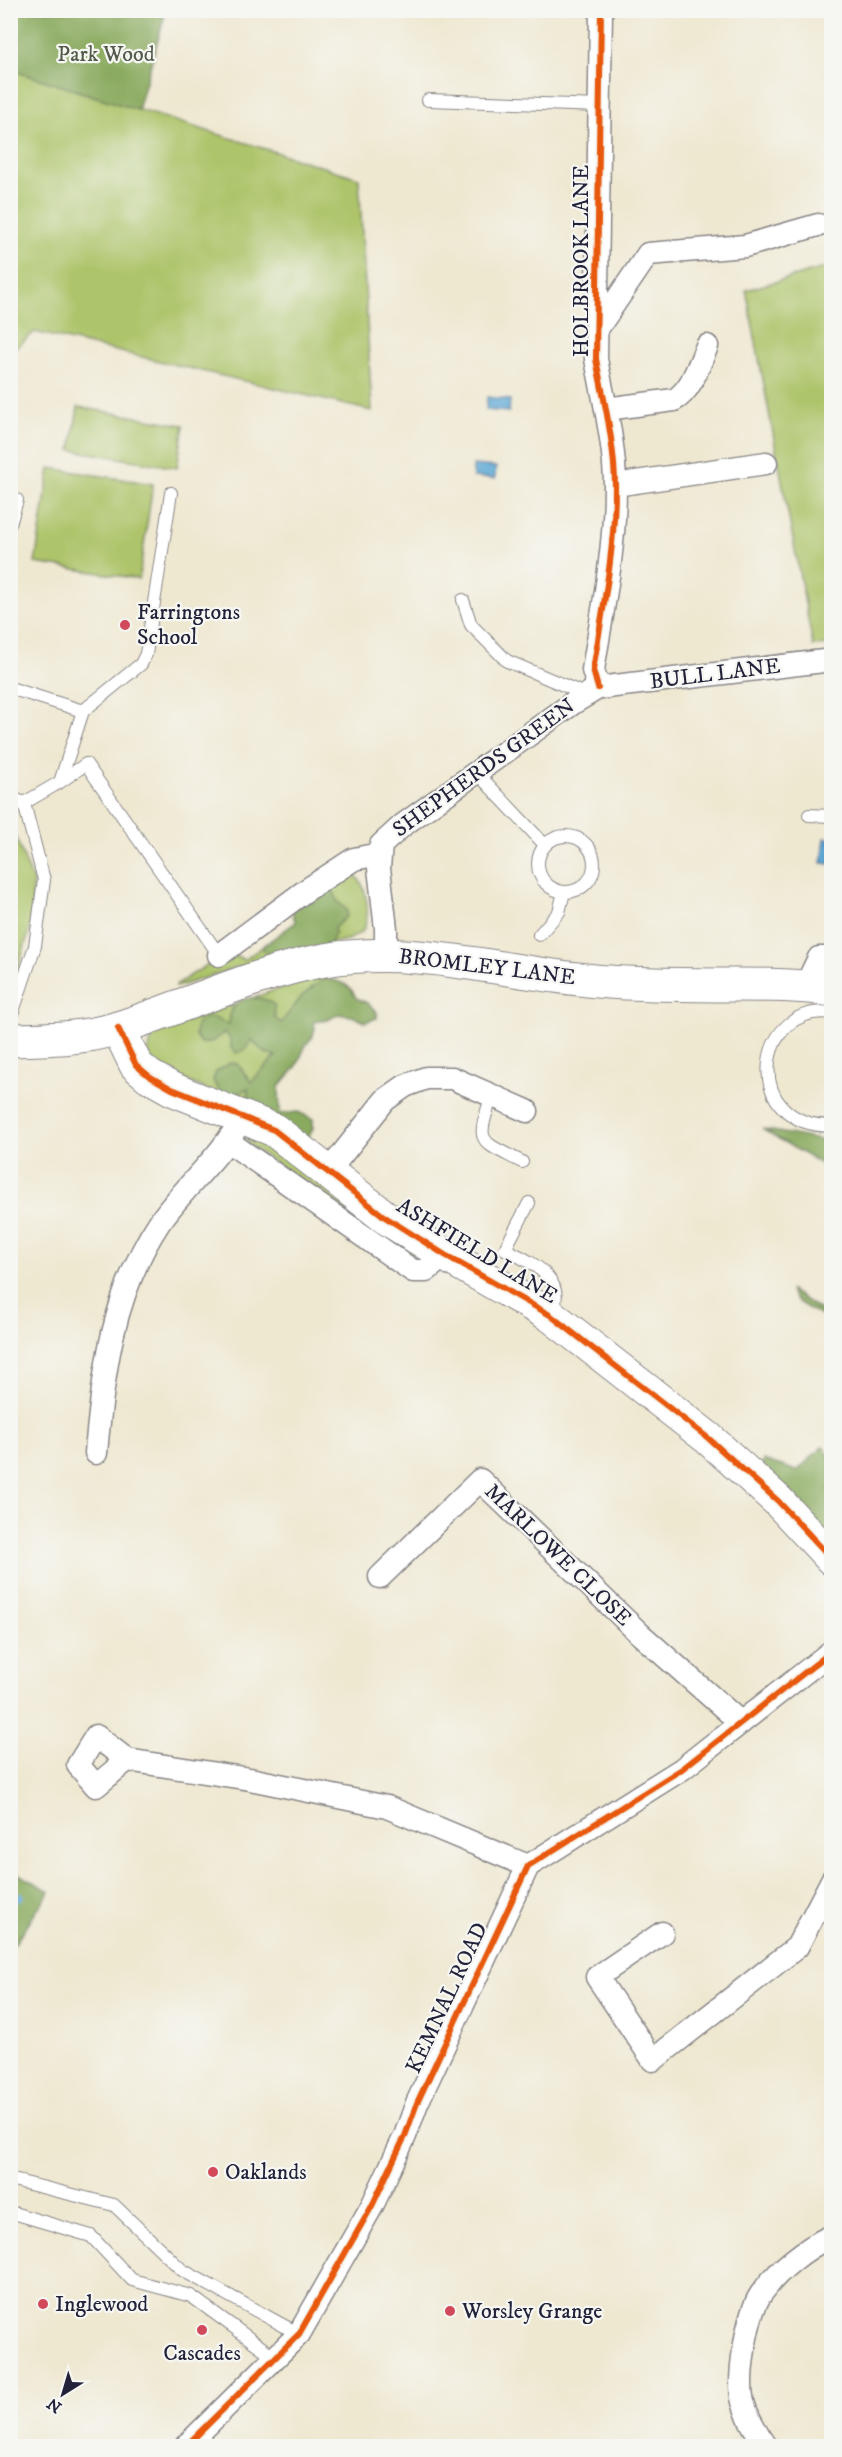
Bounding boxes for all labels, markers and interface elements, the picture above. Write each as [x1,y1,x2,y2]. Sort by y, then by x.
park label: Park Wood [57,41,155,68]
street label: HOLBROOK LANE [568,165,595,357]
place label: Farringtons School [137,599,240,651]
marker: Farringtons School [118,618,132,632]
street label: BULL LANE [648,653,782,695]
street label: SHEPHERDS GREEN [388,693,580,843]
street label: BROMLEY LANE [397,943,577,991]
street label: ASHFIELD LANE [392,1192,562,1310]
street label: MARLOWE CLOSE [479,1478,637,1632]
street label: KEMNAL ROAD [400,1918,494,2078]
place label: Oaklands [225,2159,307,2186]
marker: Oaklands [206,2165,220,2179]
place label: Inglewood [55,2291,148,2318]
marker: Inglewood [36,2297,50,2311]
place label: Worsley Grange [461,2298,602,2325]
marker: Worsley Grange [443,2304,457,2318]
marker: Cascades [195,2323,209,2337]
place label: Cascades [163,2340,241,2367]
north arrow [33,2364,93,2424]
text: N [43,2393,66,2417]

